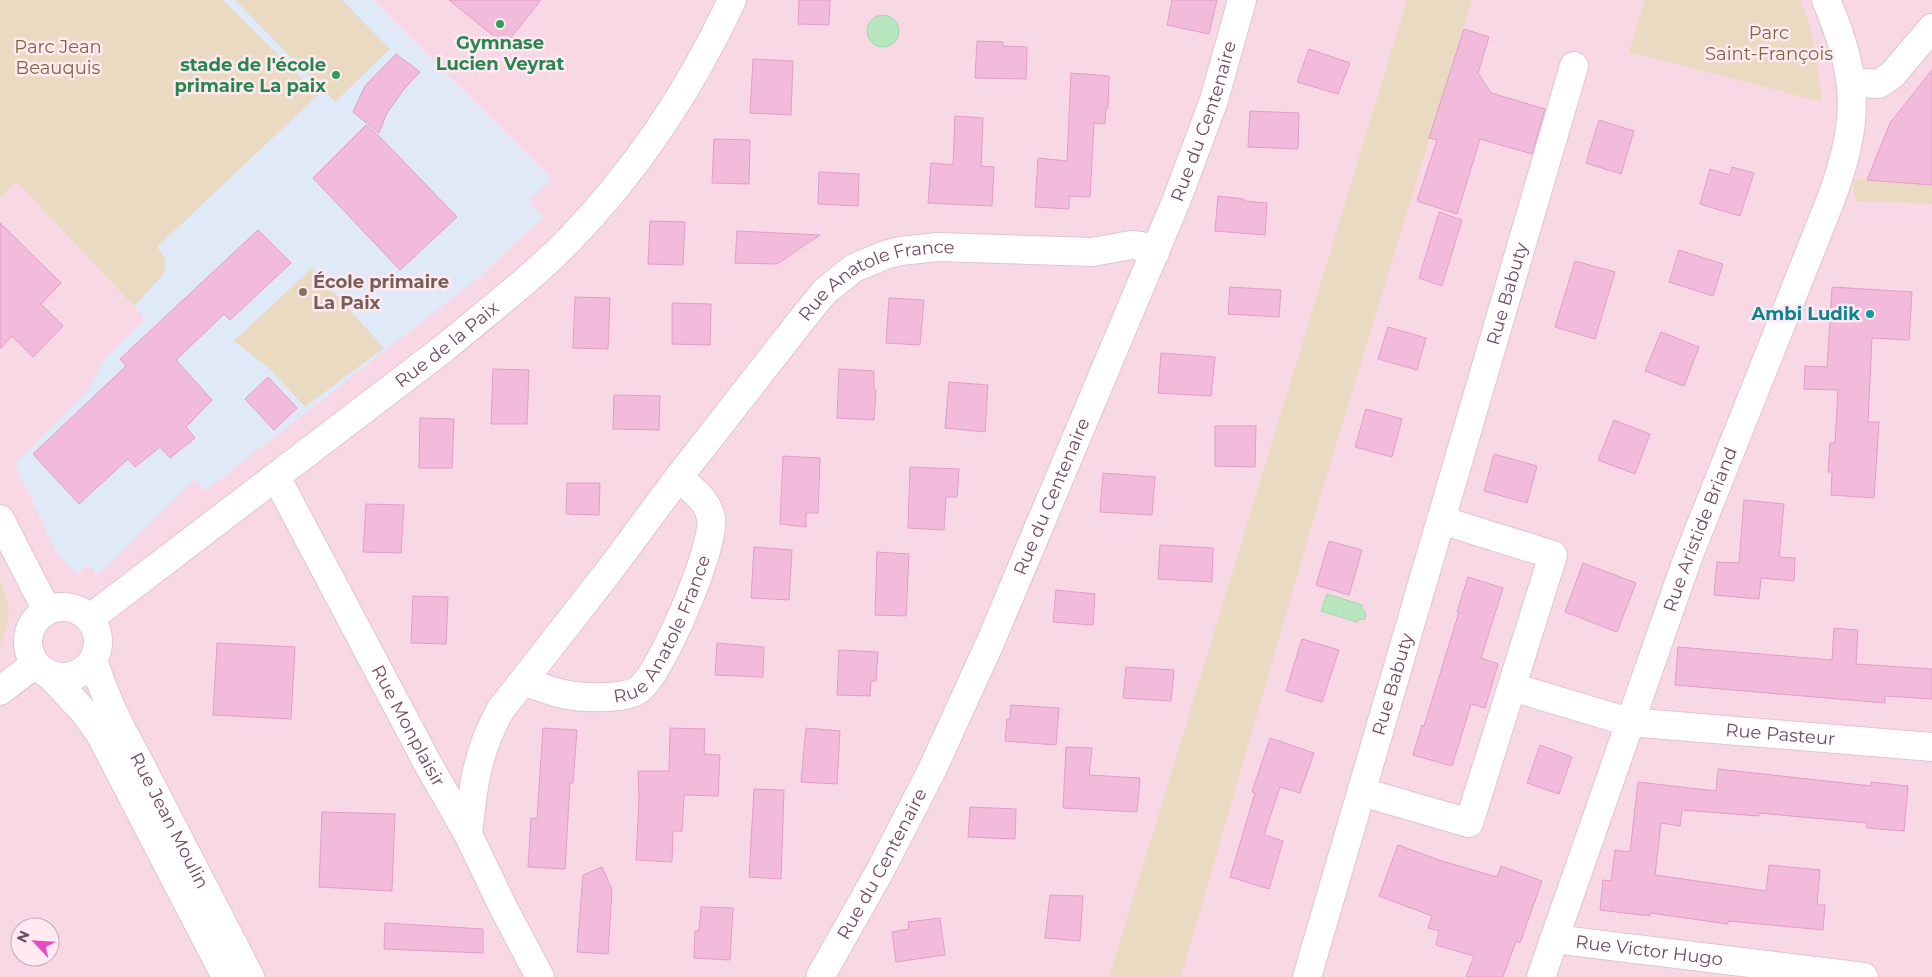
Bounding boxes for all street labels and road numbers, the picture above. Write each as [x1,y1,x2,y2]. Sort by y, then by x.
street label: Rue du Centenaire [1166,38,1241,205]
street label: Rue Anatole France [794,236,955,325]
street label: Rue Babuty [1482,240,1533,348]
street label: Rue de la Paix [391,296,504,393]
street label: Rue du Centenaire [1009,414,1095,578]
street label: Rue Aristide Briand [1659,444,1742,615]
street label: Rue Anatole France [612,552,715,708]
street label: Rue Babuty [1367,630,1418,738]
street label: Rue Monplaisir [367,661,450,791]
street label: Rue Pasteur [1725,719,1836,750]
street label: Rue Jean Moulin [125,749,214,892]
street label: Rue du Centenaire [832,785,932,943]
street label: Rue Victor Hugo [1574,931,1724,971]

